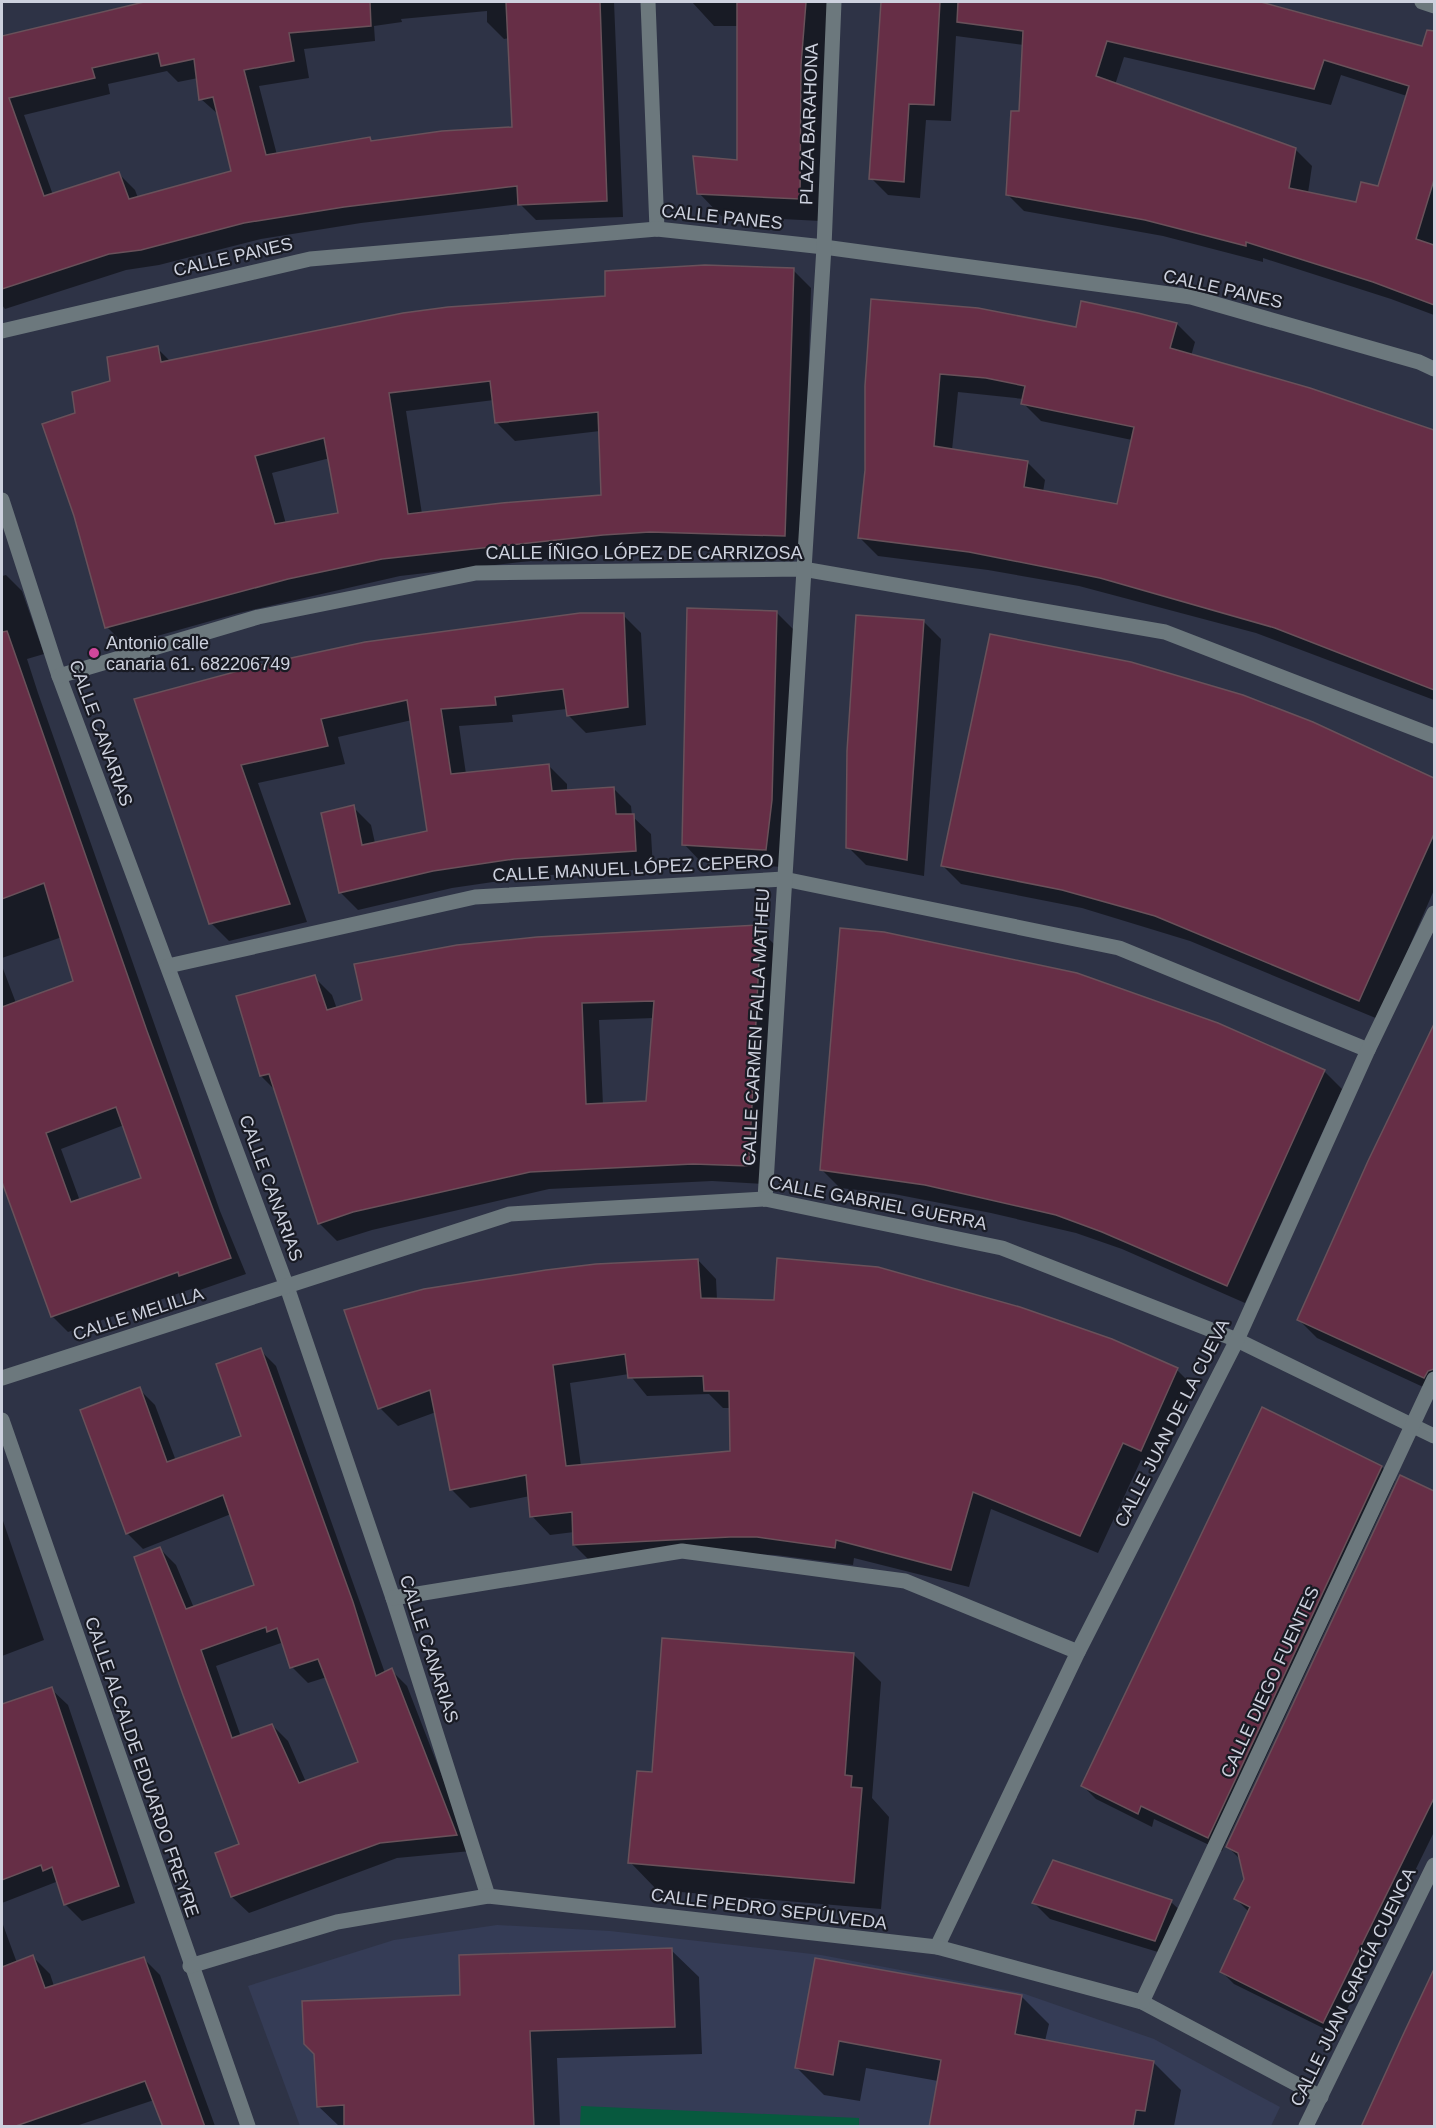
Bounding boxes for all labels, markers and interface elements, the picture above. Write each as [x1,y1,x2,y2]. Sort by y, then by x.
street label: PLAZA BARAHONA [796,43,822,205]
street label: CALLE PANES [660,201,784,233]
street label: CALLE PANES [171,234,295,280]
street label: CALLE PANES [1161,266,1285,312]
street label: CALLE ÍÑIGO LÓPEZ DE CARRIZOSA [485,542,803,563]
place label: Antonio calle canaria 61. 682206749 [106,633,290,674]
marker: Antonio calle canaria 61. 682206749 [87,646,101,660]
street label: CALLE CANARIAS [65,657,137,809]
street label: CALLE MANUEL LÓPEZ CEPERO [492,850,774,885]
street label: CALLE CARMEN FALLA MATHEU [739,888,773,1166]
street label: CALLE CANARIAS [235,1112,307,1264]
street label: CALLE GABRIEL GUERRA [767,1172,989,1234]
street label: CALLE MELILLA [70,1283,206,1345]
street label: CALLE JUAN DE LA CUEVA [1111,1316,1233,1530]
street label: CALLE CANARIAS [396,1573,462,1725]
street label: CALLE DIEGO FUENTES [1217,1583,1323,1781]
street label: CALLE ALCALDE EDUARDO FREYRE [81,1614,203,1920]
street label: CALLE JUAN GARCÍA CUENCA [1286,1864,1420,2110]
street label: CALLE PEDRO SEPÚLVEDA [650,1884,888,1933]

